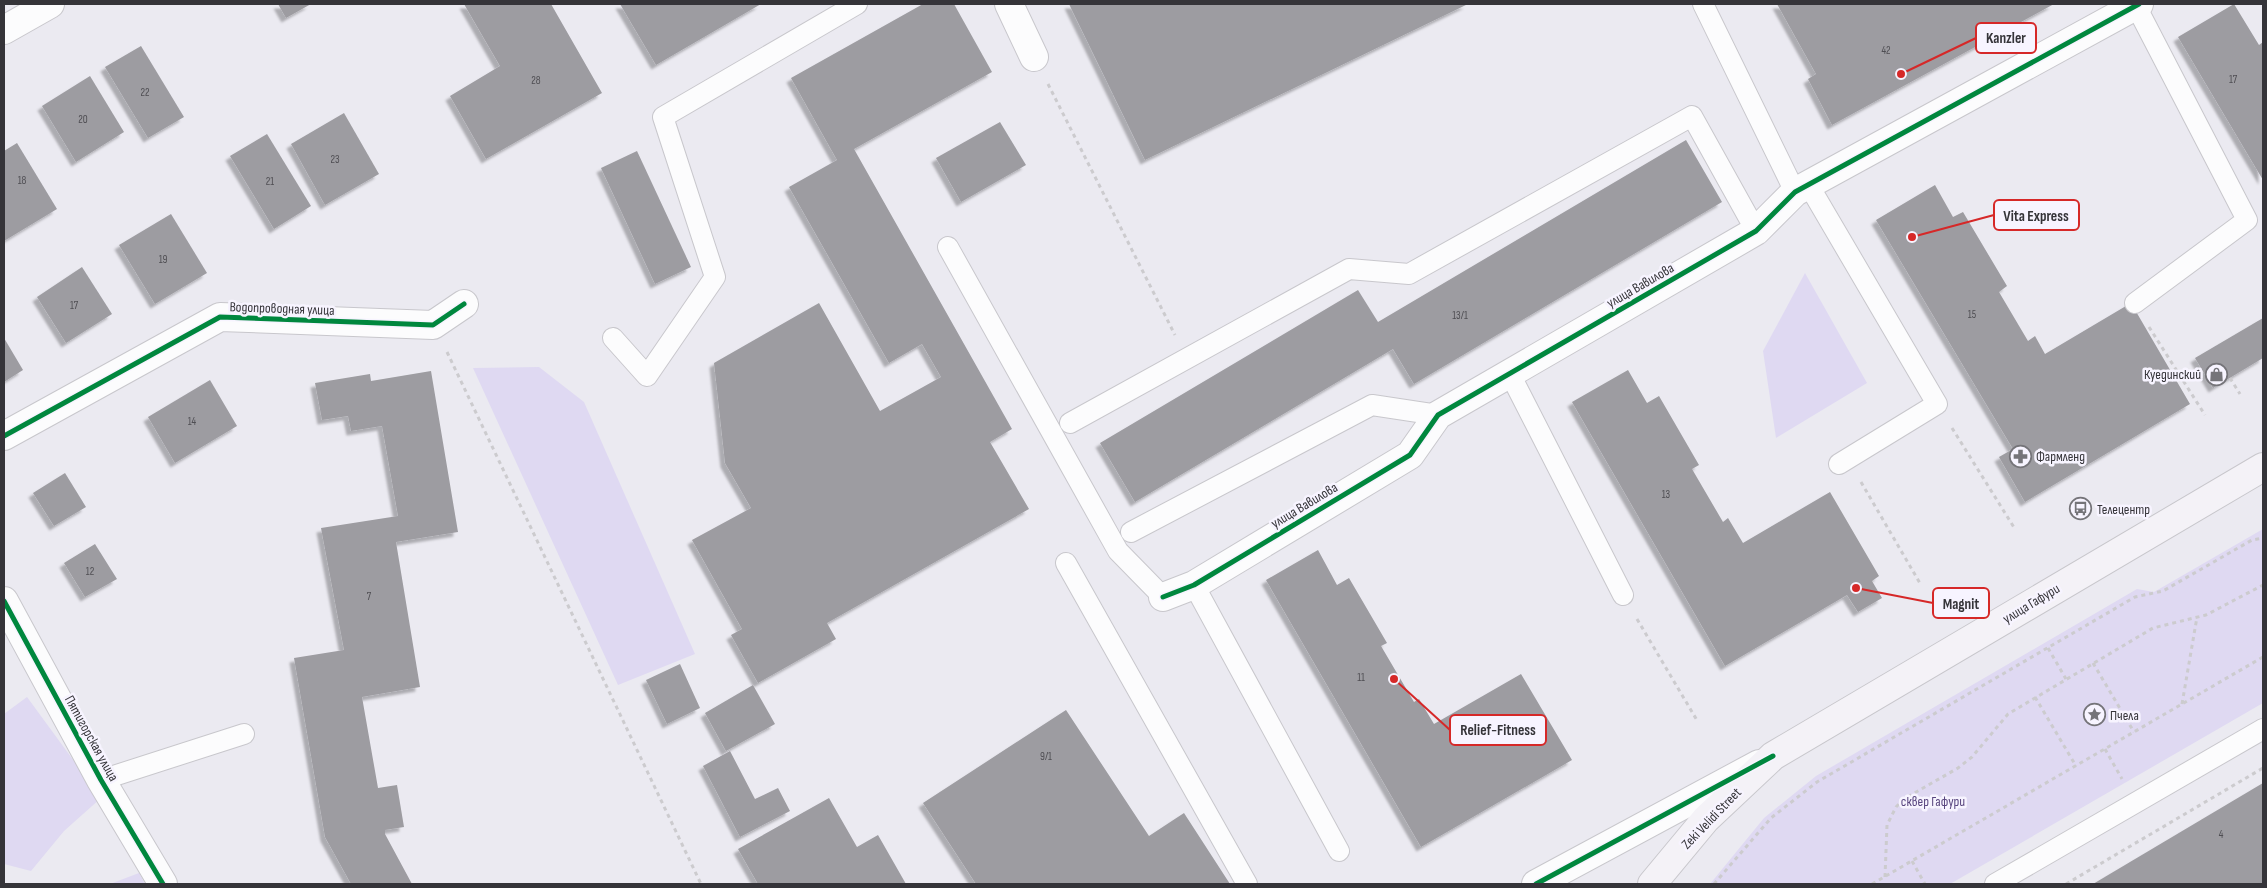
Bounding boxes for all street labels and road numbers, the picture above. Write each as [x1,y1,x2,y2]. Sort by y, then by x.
street label: улица Вавилова [1604,259,1677,311]
street label: Водопроводная улица [229,298,335,319]
street label: улица Вавилова [1268,479,1341,532]
street label: улица Гафури [2000,580,2063,627]
street label: Пятигорская улица [61,692,122,784]
street label: Zeki Velidi Street [1678,784,1745,852]

